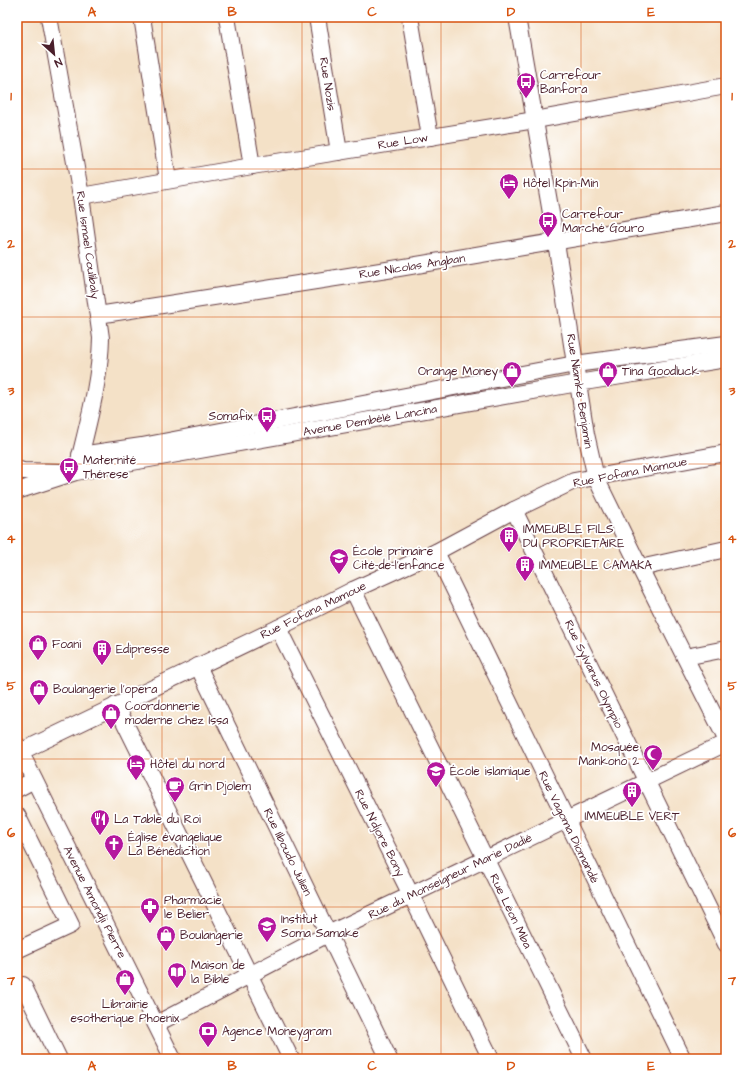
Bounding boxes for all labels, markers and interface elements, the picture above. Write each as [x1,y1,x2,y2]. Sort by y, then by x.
text: A [88,3,97,21]
text: B [227,3,237,21]
text: C [367,3,377,21]
text: D [507,3,516,21]
text: E [647,3,655,21]
north arrow [34,34,74,74]
text: N [52,54,65,71]
street label: Rue Nozis [315,56,340,112]
place label: Carrefour Banfora [540,67,601,98]
bus stop icon: Carrefour Banfora [515,71,537,99]
text: 1 [10,87,12,105]
text: 1 [731,87,733,105]
street label: Rue Low [377,129,430,154]
hotel icon: Hôtel Kpin-Min [498,172,520,200]
place label: Hôtel Kpin-Min [523,175,598,192]
street label: Rue Ismael Coulibaly [71,190,104,301]
place label: Carrefour Marché Gouro [562,206,644,237]
bus stop icon: Carrefour Marché Gouro [537,210,559,238]
text: 2 [6,235,15,253]
text: 2 [727,235,736,253]
street label: Rue Nicolas Angban [358,250,466,284]
street label: Rue Niamké Benjamin [562,333,597,450]
shop icon: Orange Money [501,360,523,388]
shop icon: Tina Goodluck [597,360,619,388]
place label: Orange Money [418,363,498,381]
place label: Tina Goodluck [622,363,700,380]
text: 3 [7,382,15,400]
text: 3 [728,382,736,400]
street label: Avenue Dembélé Lancina [302,400,438,441]
bus stop icon: Somafix [256,405,278,433]
place label: Somafix [209,408,253,425]
place label: Maternité Thérese [83,452,137,483]
street label: Rue Fofana Mamoue [572,453,689,492]
bus stop icon: Maternité Thérese [58,456,80,484]
place label: IMMEUBLE FILS DU PROPRIETAIRE [523,521,624,552]
building icon: IMMEUBLE FILS DU PROPRIETAIRE [498,525,520,553]
text: 4 [7,530,16,548]
text: 4 [728,530,737,548]
place label: École primaire Cité-de-l'enfance [353,543,445,574]
school or university icon: École primaire Cité-de-l'enfance [328,547,350,575]
building icon: IMMEUBLE CAMAKA [514,554,536,582]
place label: IMMEUBLE CAMAKA [539,557,652,574]
street label: Rue Fofana Mamoue [257,577,369,643]
street label: Rue Sylvanus Olympio [559,617,627,732]
shop icon: Foani [27,633,49,661]
place label: Foani [52,636,81,653]
building icon: Edipresse [91,638,113,666]
place label: Edipresse [116,641,170,658]
text: 5 [6,677,16,695]
text: 5 [727,677,737,695]
shop icon: Boulangerie l'opera [28,678,50,706]
place label: Boulangerie l'opera [53,681,157,699]
place label: Coordonnerie moderne chez Issa [125,698,228,729]
shop icon: Coordonnerie moderne chez Issa [100,702,122,730]
place label: Mosquée Mankono 2 [578,739,639,770]
mosque icon: Mosquée Mankono 2 [642,743,664,771]
hotel icon: Hôtel du nord [125,753,147,781]
place label: Hôtel du nord [150,756,225,773]
school or university icon: École islamique [425,760,447,788]
place label: École islamique [450,763,531,780]
street label: Rue Vagoma Diomandé [533,768,603,887]
cafe icon: Grin Djolem [164,775,186,803]
place label: Grin Djolem [189,778,252,795]
building icon: IMMEUBLE VERT [621,780,643,808]
street label: Rue N'djore Bony [349,786,409,881]
street label: Rue Ilboudo Julien [259,806,316,899]
restaurant icon: La Table du Roi [89,808,111,836]
place label: IMMEUBLE VERT [585,808,680,825]
place label: La Table du Roi [114,811,201,828]
text: 6 [7,824,16,842]
text: 6 [728,824,737,842]
place label: Église évangelique La Bénédiction [128,829,223,860]
street label: Rue du Monseigneur Marie Dadié [365,829,536,925]
church icon: Église évangelique La Bénédiction [103,833,125,861]
street label: Avenue Amondji Pierre [59,843,131,962]
street label: Rue Léon Mba [485,871,536,951]
place label: Pharmacie le Belier [164,892,222,923]
pharmacy icon: Pharmacie le Belier [139,896,161,924]
place label: Institut Soma Samake [281,911,359,942]
school or university icon: Institut Soma Samake [256,915,278,943]
shop icon: Boulangerie [155,924,177,952]
place label: Boulangerie [180,927,243,945]
place label: Maison de la Bible [191,957,246,988]
library icon: Maison de la Bible [166,961,188,989]
shop icon: Librairie esotherique Phoenix [114,968,136,996]
text: 7 [6,972,16,990]
text: 7 [727,972,737,990]
place label: Librairie esotherique Phoenix [71,996,180,1027]
bank icon: Agence Moneygram [197,1020,219,1048]
place label: Agence Moneygram [222,1023,332,1041]
text: A [88,1057,97,1075]
text: B [227,1057,237,1075]
text: C [367,1057,377,1075]
text: D [507,1057,516,1075]
text: E [647,1057,655,1075]

